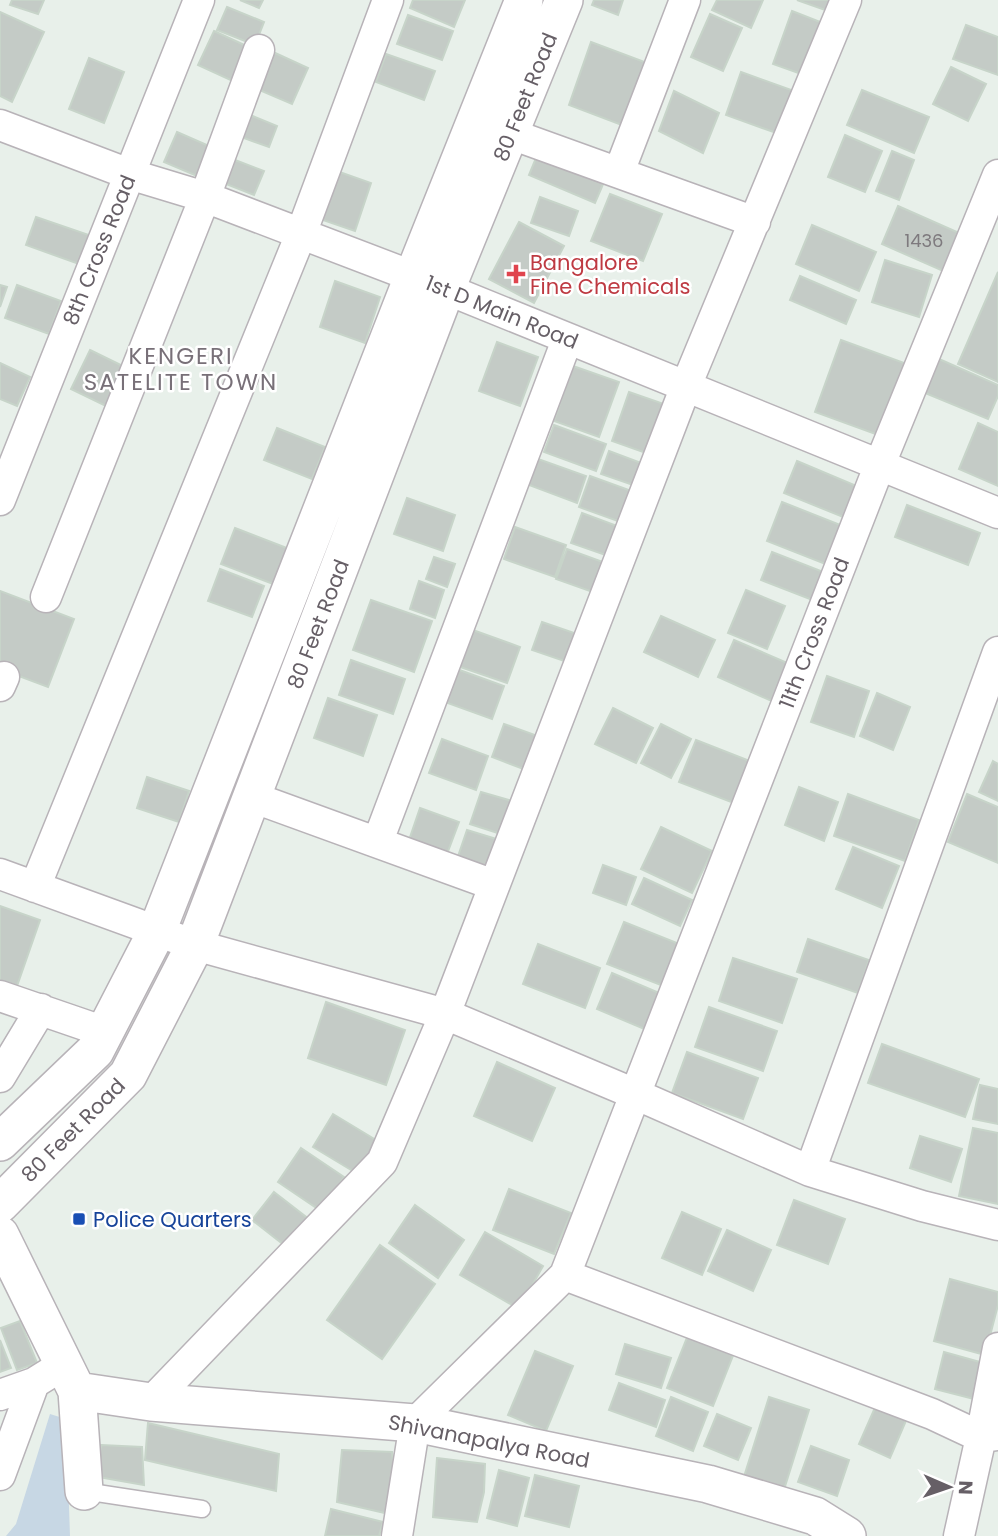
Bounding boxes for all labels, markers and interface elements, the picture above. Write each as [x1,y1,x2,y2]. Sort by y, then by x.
street label: 80 Feet Road [486,28,564,166]
street label: 8th Cross Road [56,171,142,329]
house number: 1436 [904,228,944,253]
place label: Bangalore Fine Chemicals [530,248,690,301]
marker: Bangalore Fine Chemicals [508,266,524,282]
street label: 1st D Main Road [421,268,583,356]
district label: KENGERI SATELITE TOWN [84,340,278,398]
street label: 11th Cross Road [772,553,856,713]
street label: 80 Feet Road [280,555,356,693]
street label: 80 Feet Road [14,1071,132,1189]
place label: Police Quarters [93,1205,252,1234]
marker: Police Quarters [71,1211,87,1227]
street label: Shivanapalya Road [386,1407,592,1475]
north arrow [914,1452,984,1522]
text: N [952,1480,979,1495]

